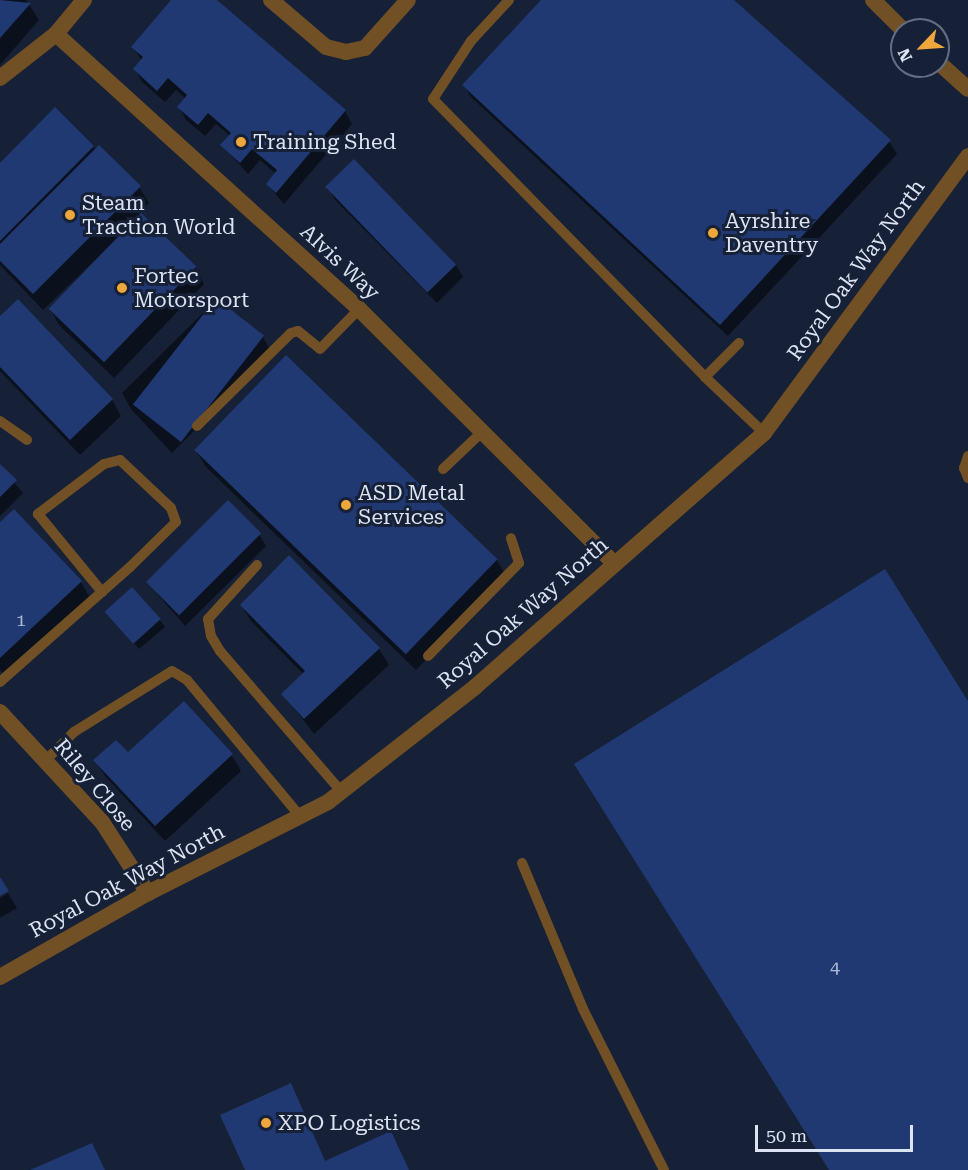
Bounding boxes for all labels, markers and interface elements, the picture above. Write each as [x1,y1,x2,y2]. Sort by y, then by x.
north arrow [890,18,950,78]
text: N [894,45,916,65]
place label: Training Shed [253,129,396,155]
marker: Training Shed [234,135,248,149]
street label: Royal Oak Way North [782,175,930,365]
place label: Steam Traction World [82,190,235,240]
marker: Steam Traction World [63,208,77,222]
place label: Ayrshire Daventry [725,208,818,258]
street label: Alvis Way [295,219,385,305]
marker: Ayrshire Daventry [706,226,720,240]
place label: Fortec Motorsport [134,263,249,313]
marker: Fortec Motorsport [115,281,129,295]
place label: ASD Metal Services [358,480,465,530]
marker: ASD Metal Services [339,498,353,512]
street label: Royal Oak Way North [433,532,613,694]
house number: 1 [16,609,26,631]
street label: Riley Close [49,734,141,836]
street label: Royal Oak Way North [25,819,229,943]
house number: 4 [830,956,840,978]
place label: XPO Logistics [278,1110,420,1136]
scale bar [758,1113,916,1151]
marker: XPO Logistics [259,1116,273,1130]
text: 50 m [766,1125,807,1146]

